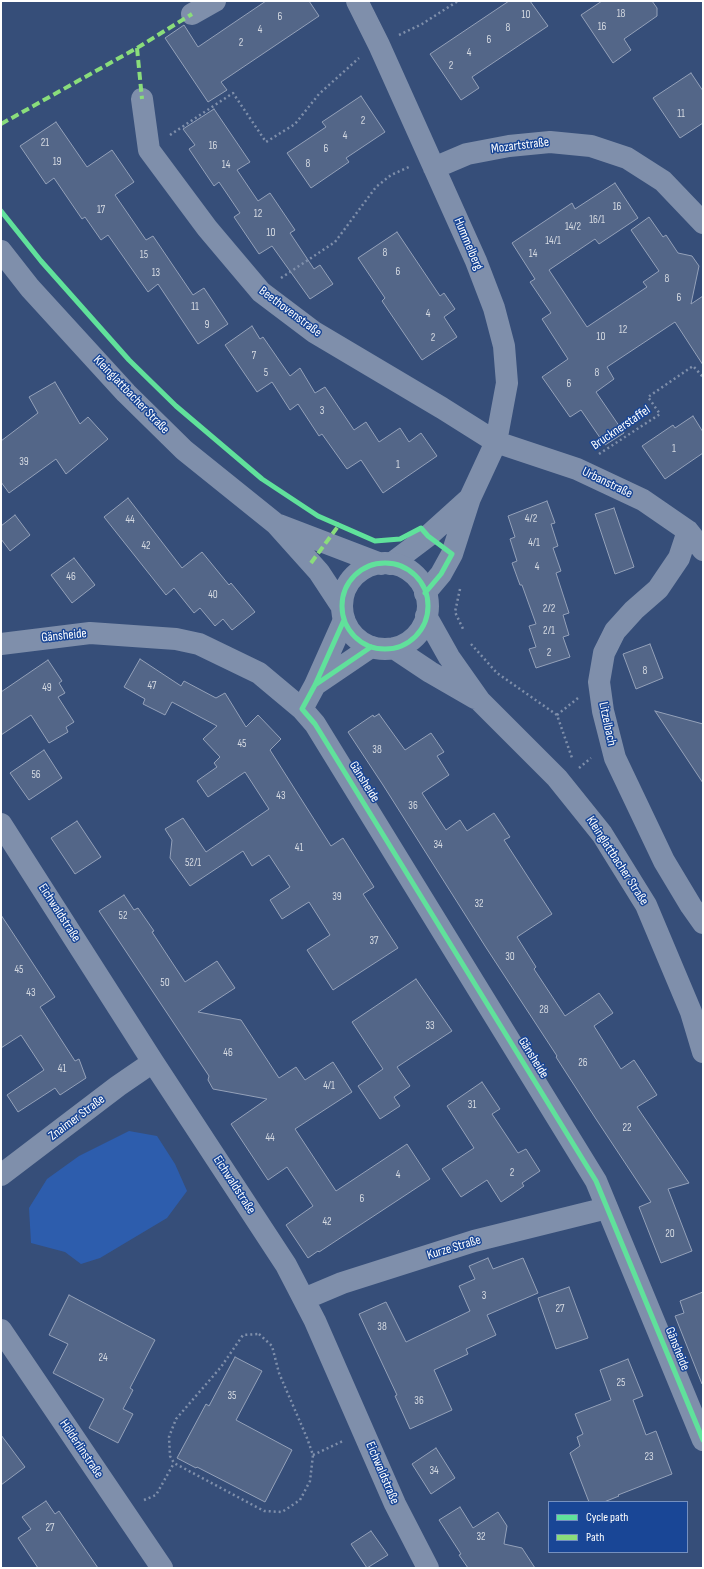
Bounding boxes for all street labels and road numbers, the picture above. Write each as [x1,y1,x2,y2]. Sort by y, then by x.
street label: Mozartstraße [490,135,550,157]
street label: Hummelberg [450,215,486,273]
street label: Beethovenstraße [256,283,324,341]
street label: Kleinglattbacher Straße [90,353,172,437]
street label: Brucknerstaffel [589,403,653,453]
street label: Urbanstraße [579,464,635,502]
street label: Gänsheide [41,626,87,646]
street label: Litzelbach [595,701,619,747]
street label: Gänsheide [345,759,383,805]
street label: Kleinglattbacher Straße [582,814,652,908]
street label: Eichwaldstraße [34,881,84,945]
street label: Gänsheide [514,1035,552,1081]
street label: Znaimer Straße [46,1092,108,1144]
street label: Eichwaldstraße [209,1153,259,1217]
street label: Kurze Straße [425,1232,483,1264]
street label: Gänsheide [661,1325,693,1373]
street label: Hölderlinstraße [56,1417,106,1481]
street label: Eichwaldstraße [362,1439,402,1507]

